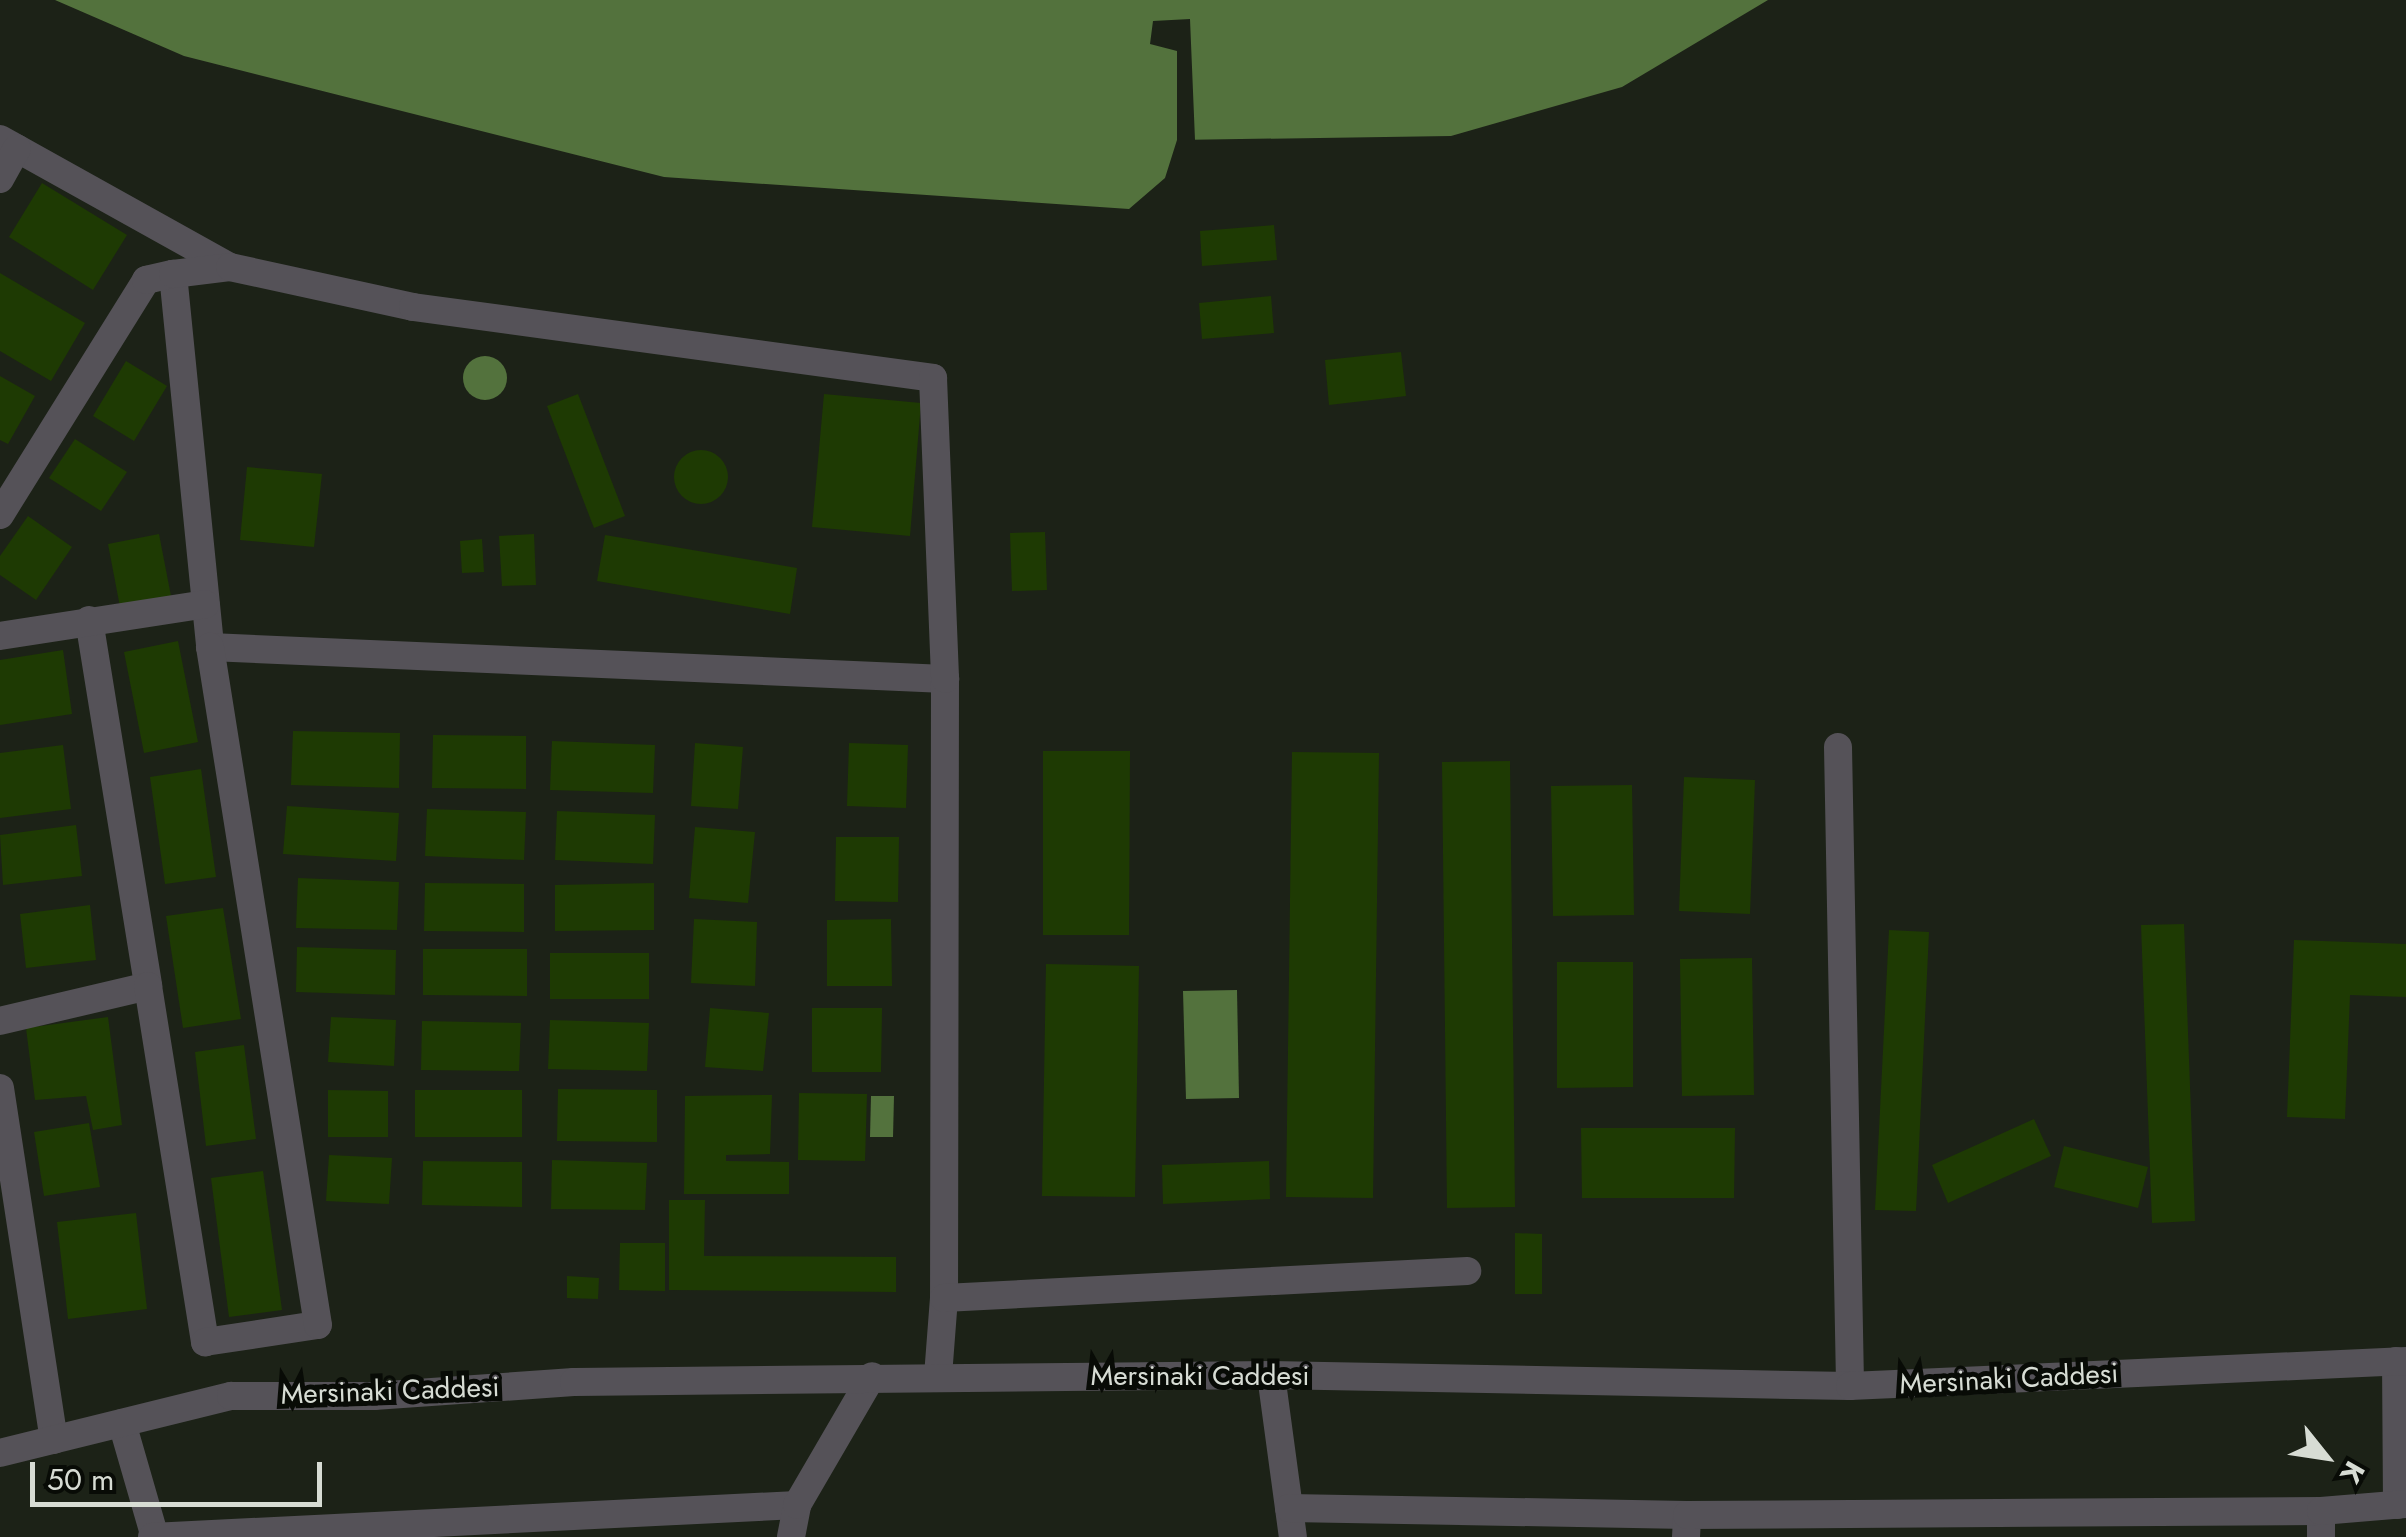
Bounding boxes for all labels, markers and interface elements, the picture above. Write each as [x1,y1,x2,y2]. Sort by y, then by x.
street label: Mersinaki Caddesi [1899,1356,2119,1402]
street label: Mersinaki Caddesi [1091,1359,1309,1393]
street label: Mersinaki Caddesi [280,1370,500,1412]
north arrow [2276,1407,2376,1507]
scale bar [35,1442,328,1504]
text: K [2330,1454,2375,1491]
text: 50 m [47,1458,114,1501]

